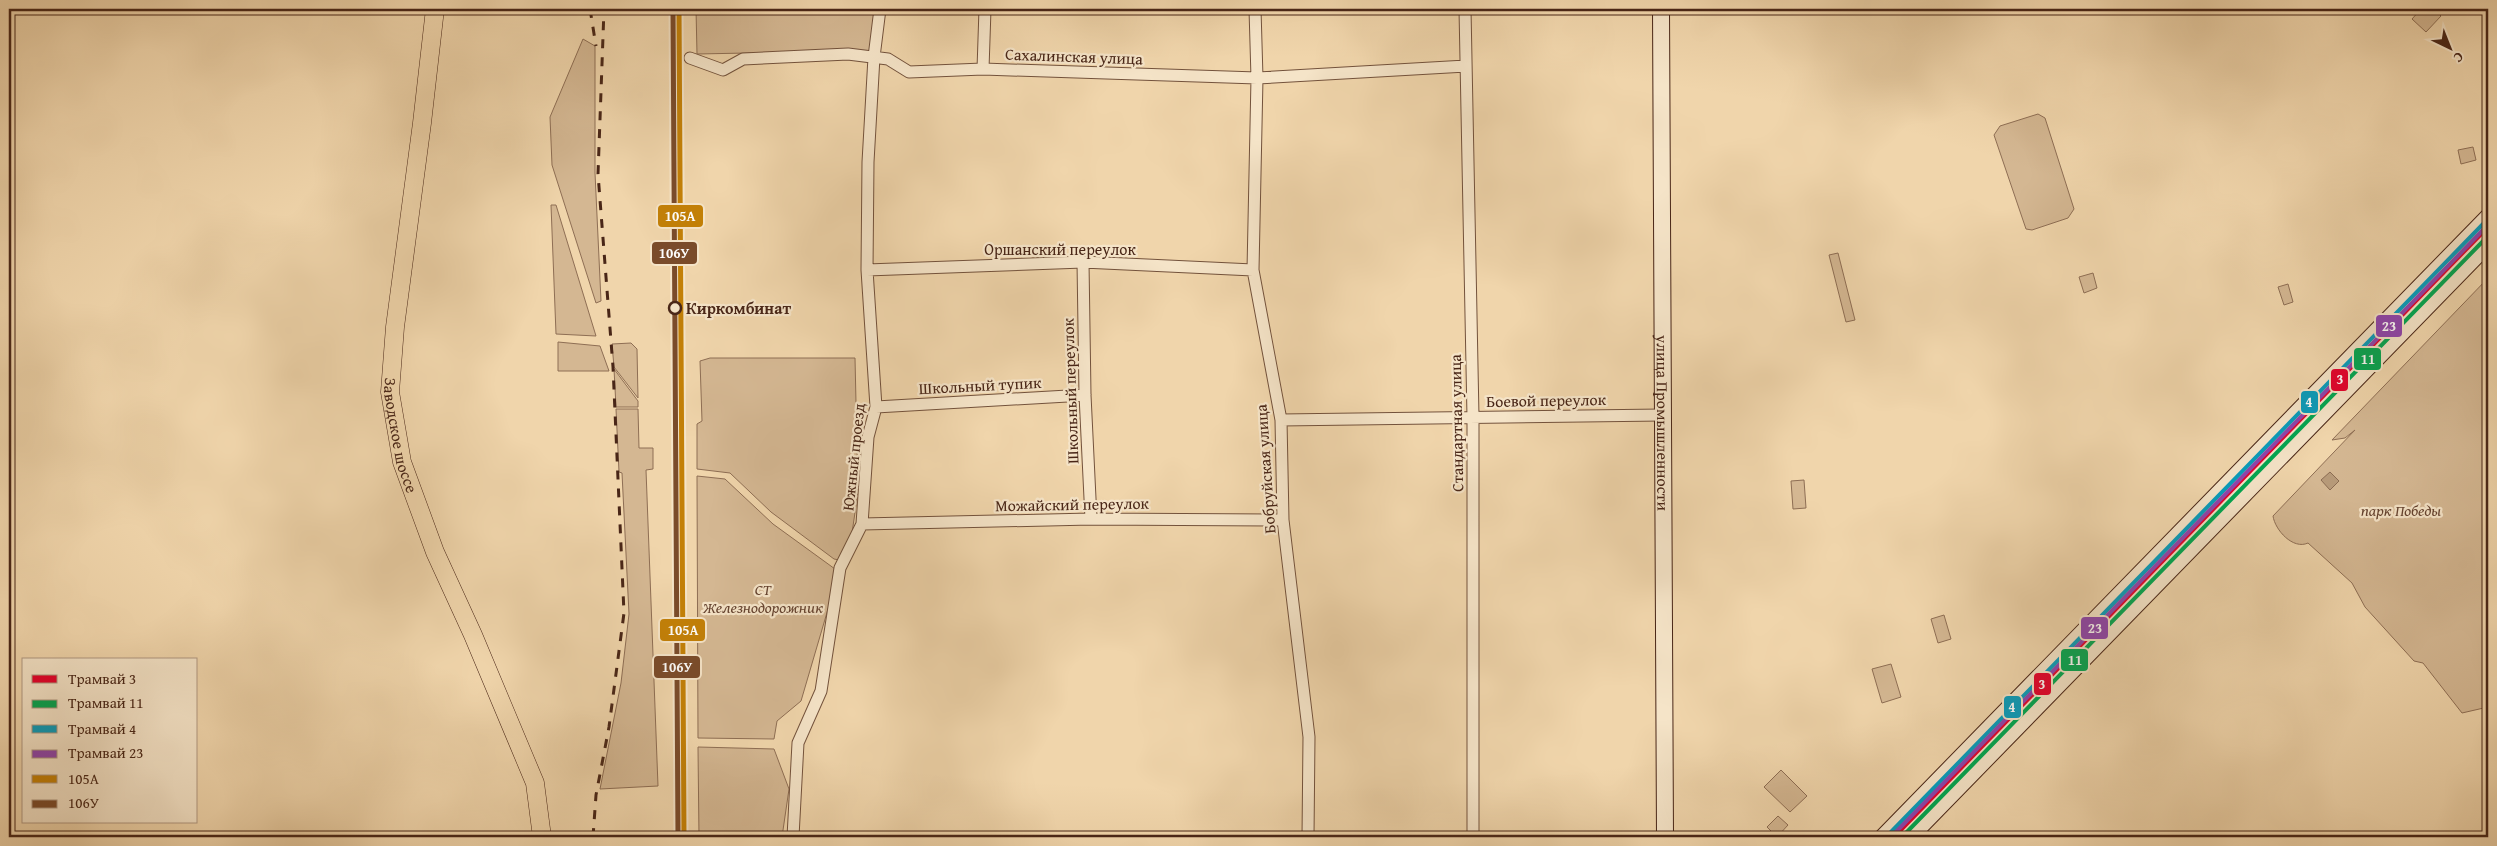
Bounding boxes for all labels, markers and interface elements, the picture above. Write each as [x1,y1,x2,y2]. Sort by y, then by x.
north arrow [2424,22,2474,72]
street label: Сахалинская улица [1005,42,1144,70]
text: С [2449,47,2469,68]
line badge: 105А [657,204,704,228]
text: 105А [665,206,695,226]
street label: Оршанский переулок [984,237,1136,261]
line badge: 106У [651,241,698,265]
text: 106У [659,243,690,263]
place label: Киркомбинат [686,296,791,320]
marker: Киркомбинат [668,301,682,315]
line badge: 23 [2375,314,2403,338]
text: 23 [2382,316,2396,336]
street label: Школьный переулок [1055,317,1085,464]
street label: улица Промышленности [1651,334,1675,512]
line badge: 11 [2353,347,2382,371]
text: 11 [2361,349,2375,369]
street label: Стандартная улица [1443,354,1469,492]
line badge: 3 [2330,368,2349,392]
text: 3 [2336,369,2344,389]
street label: Школьный тупик [918,370,1042,400]
street label: Заводское шоссе [378,377,424,496]
street label: Боевой переулок [1486,387,1607,413]
line badge: 4 [2300,390,2319,414]
text: 4 [2305,392,2313,412]
street label: Южный проезд [835,402,871,512]
street label: Бобруйская улица [1248,403,1281,534]
street label: Можайский переулок [995,491,1150,517]
park label: парк Победы [2361,498,2441,522]
park label: СТ Железнодорожник [702,577,823,619]
line badge: 23 [2080,616,2109,640]
line badge: 105А [659,618,706,642]
text: 23 [2088,618,2102,638]
text: 105А [668,620,698,640]
line badge: 11 [2060,648,2089,672]
text: 11 [2068,650,2082,670]
line badge: 106У [653,655,701,679]
text: 106У [662,657,693,677]
legend [22,658,198,824]
text: Трамвай 3 [68,668,136,689]
line badge: 3 [2033,672,2052,696]
text: 3 [2038,674,2046,694]
text: Трамвай 11 [68,692,143,713]
line badge: 4 [2003,695,2022,719]
text: 4 [2008,697,2016,717]
text: Трамвай 4 [68,718,136,739]
text: Трамвай 23 [68,742,143,763]
text: 105А [68,768,99,789]
text: 106У [68,792,100,813]

